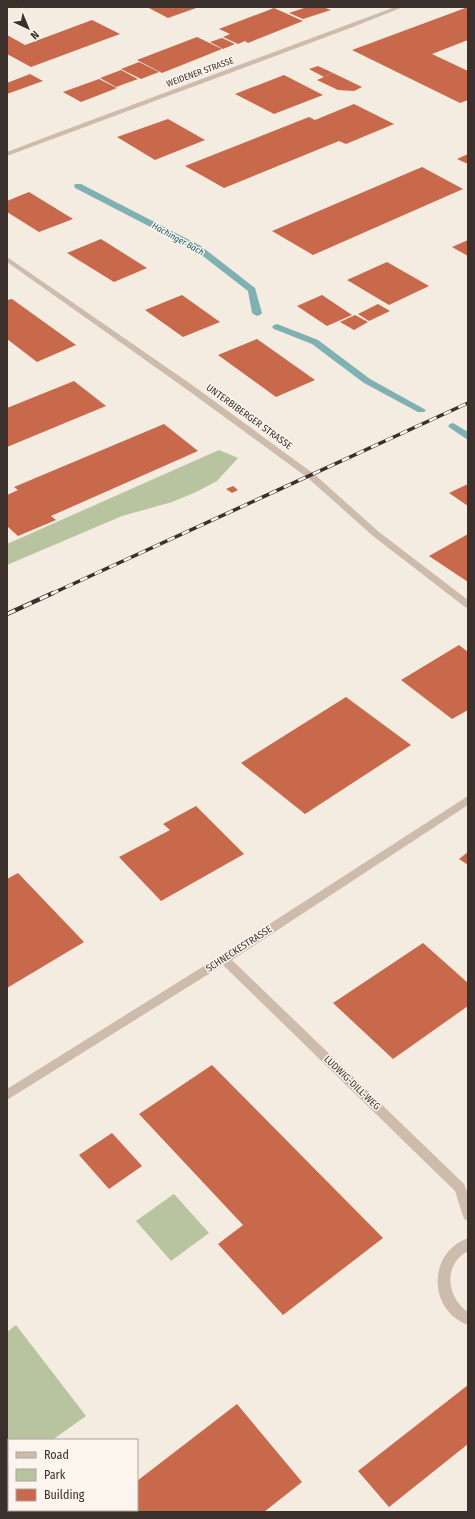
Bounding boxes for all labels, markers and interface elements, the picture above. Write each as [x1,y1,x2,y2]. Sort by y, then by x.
north arrow [8,8,48,48]
text: N [28,28,41,42]
street label: WEIDENER STRASSE [165,55,235,89]
water label: Hachinger Bach [150,221,206,258]
street label: UNTERBIBERGER STRASSE [204,382,294,452]
street label: SCHNECKESTRASSE [204,923,275,975]
street label: LUDWIG-DILL-WEG [322,1053,383,1113]
legend [8,1439,138,1511]
text: Road [44,1448,69,1462]
text: Park [44,1468,66,1482]
text: Building [44,1488,85,1502]

